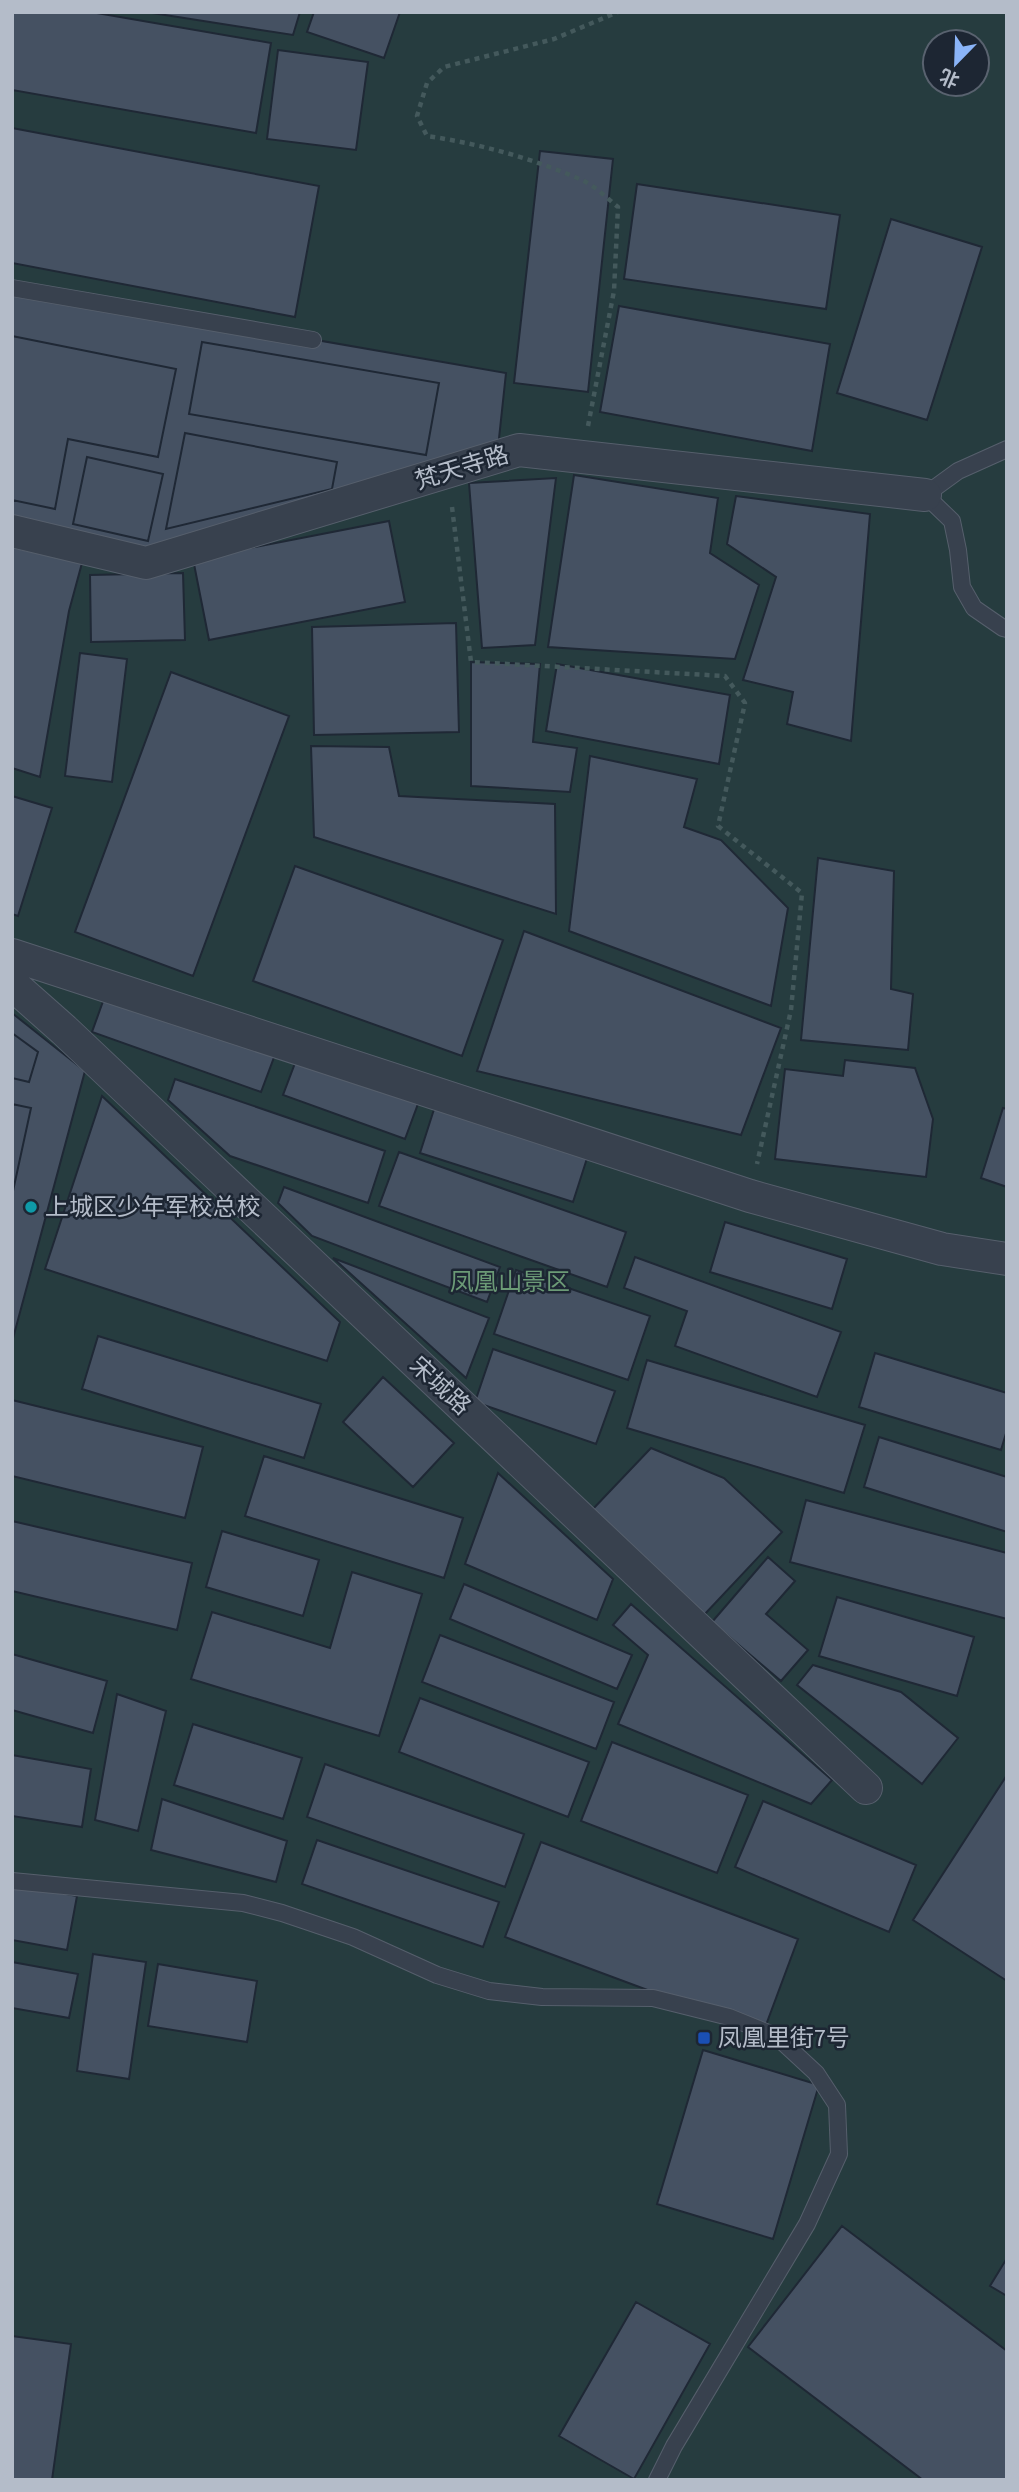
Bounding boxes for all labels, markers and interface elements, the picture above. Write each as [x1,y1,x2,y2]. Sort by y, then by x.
north arrow [921,28,991,98]
text: 北 [936,61,964,93]
street label: 梵天寺路 [411,437,513,499]
place label: 上城区少年军校总校 [45,1190,261,1225]
marker: 上城区少年军校总校 [23,1199,39,1215]
park label: 凤凰山景区 [450,1265,570,1300]
street label: 宋城路 [402,1349,478,1423]
place label: 凤凰里街7号 [718,2021,850,2056]
marker: 凤凰里街7号 [696,2030,712,2046]

